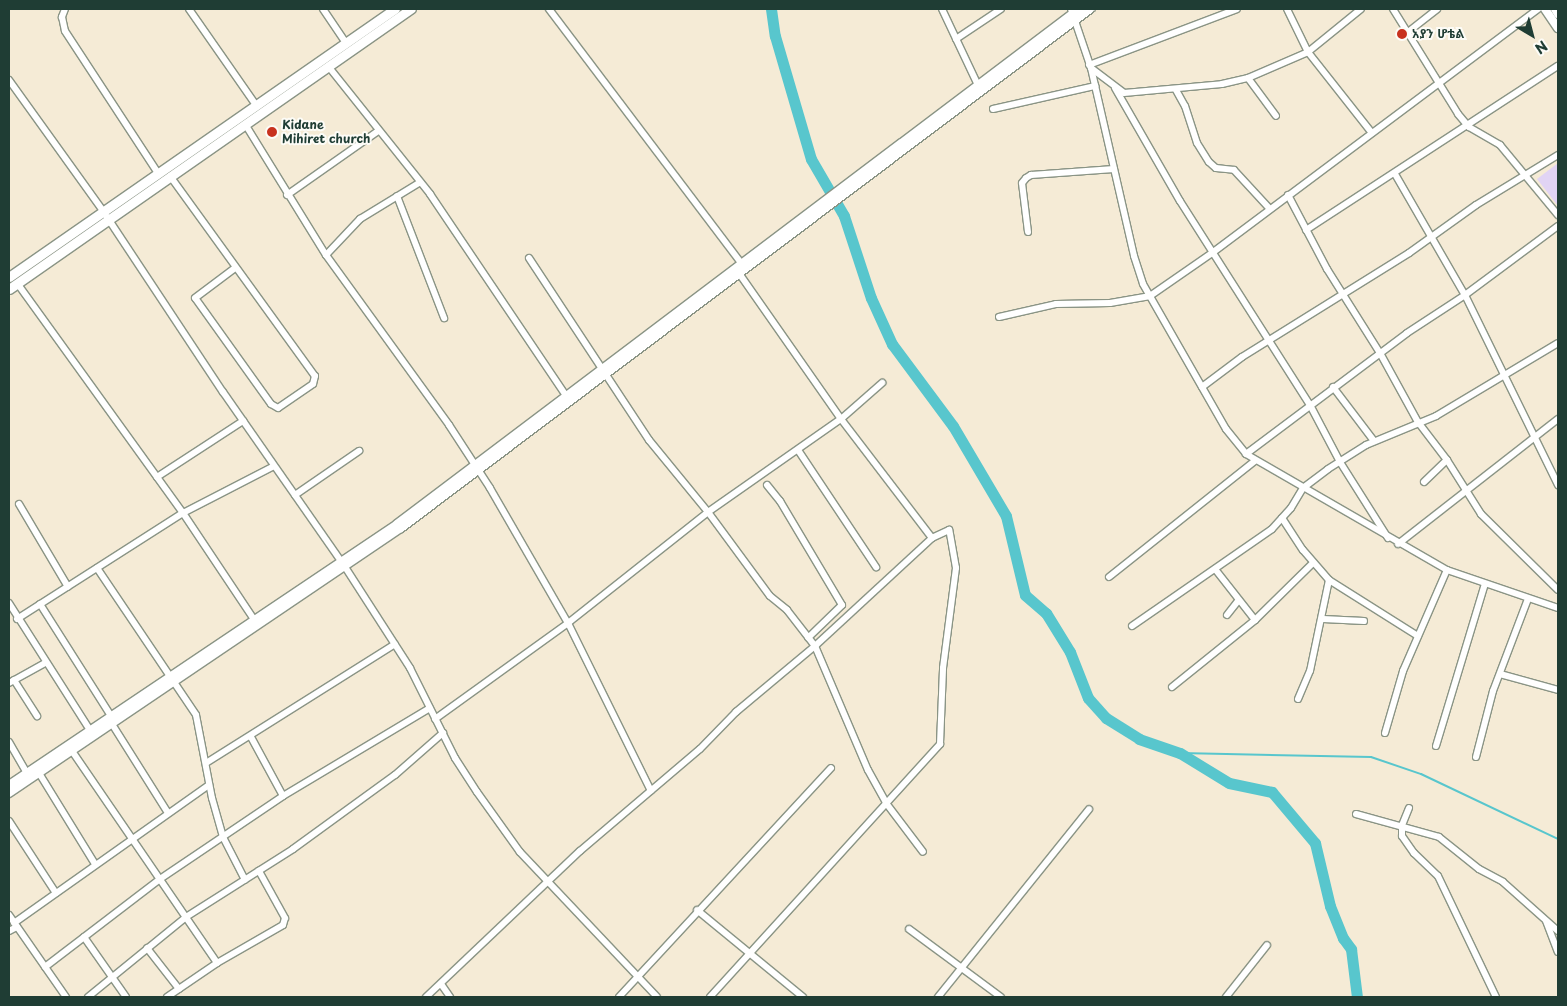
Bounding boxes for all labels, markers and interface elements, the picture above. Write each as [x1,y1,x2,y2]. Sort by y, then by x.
north arrow [1507,10,1557,60]
place label: አያን ሆቴል [1412,27,1464,41]
marker: አያን ሆቴል [1396,28,1408,40]
text: N [1531,36,1552,59]
place label: Kidane Mihiret church [282,118,371,146]
marker: Kidane Mihiret church [266,126,278,138]

